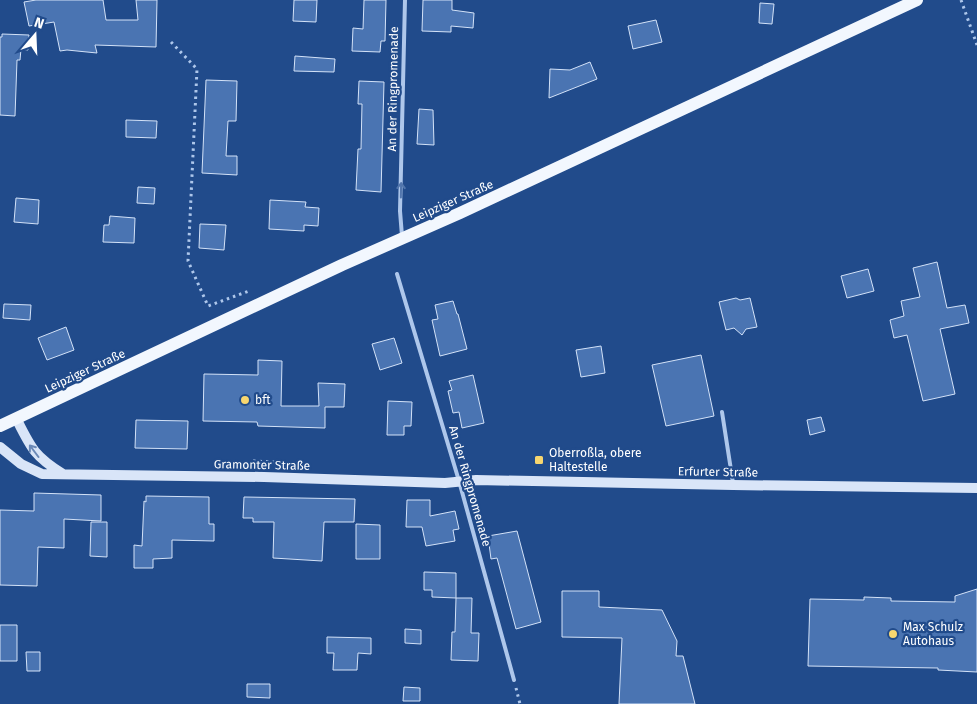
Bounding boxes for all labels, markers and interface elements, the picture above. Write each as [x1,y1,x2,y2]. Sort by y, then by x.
north arrow [10,10,60,60]
text: N [32,14,46,33]
street label: An der Ringpromenade [385,26,401,152]
street label: Leipziger Straße [410,177,496,225]
one-way arrow [396,182,405,198]
street label: Leipziger Straße [43,346,127,396]
place label: bft [255,393,271,407]
marker: bft [239,394,251,406]
street label: An der Ringpromenade [446,424,494,548]
one-way arrow [29,445,40,458]
place label: Oberroßla, obere Haltestelle [549,446,642,474]
marker: Oberroßla, obere Haltestelle [533,454,545,466]
street label: Gramonter Straße [214,457,310,473]
street label: Erfurter Straße [678,464,758,480]
place label: Max Schulz Autohaus [903,620,963,648]
marker: Max Schulz Autohaus [887,628,899,640]

